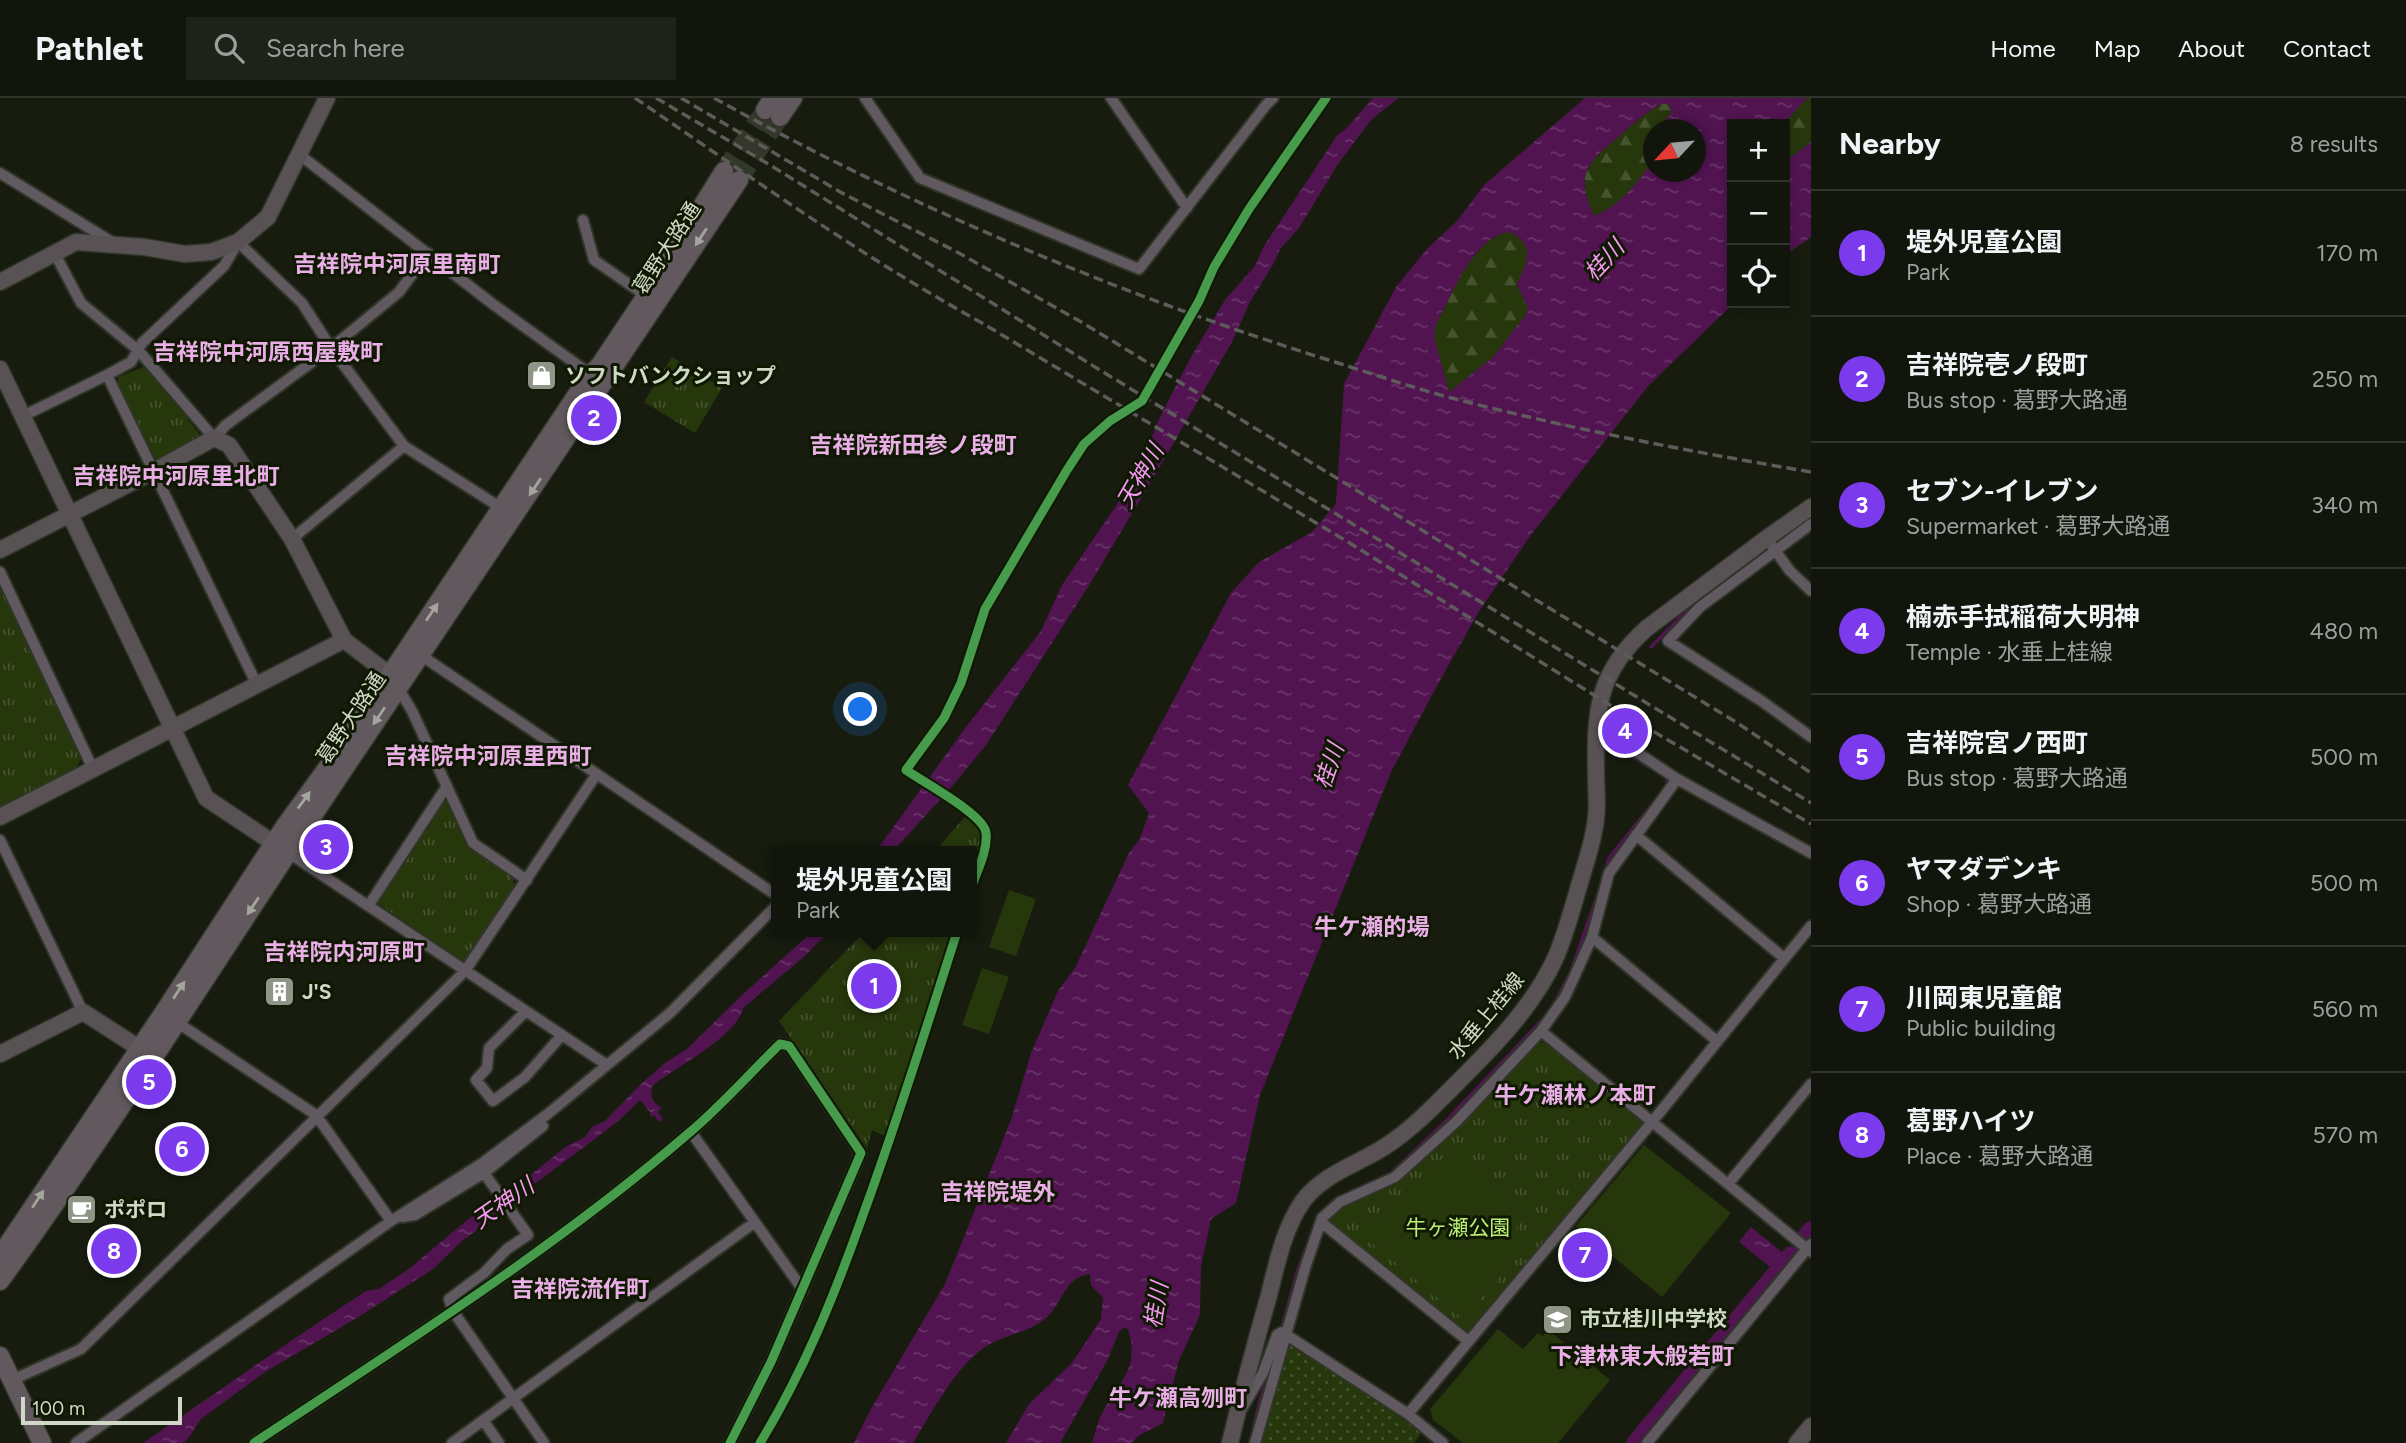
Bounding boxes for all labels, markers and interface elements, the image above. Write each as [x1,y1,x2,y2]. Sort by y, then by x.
search box [186,17,676,80]
text: Pathlet [35,29,144,68]
icon: search [210,29,248,67]
text: Search here [266,32,405,64]
text: Home [1990,34,2056,63]
text: Map [2094,34,2140,63]
text: About [2178,34,2245,63]
text: Contact [2283,34,2371,63]
north arrow [1643,119,1706,182]
map controls [1727,119,1790,308]
button: + [1727,119,1790,182]
text: Nearby [1839,125,1941,162]
text: 8 results [2290,130,2378,158]
button: − [1727,182,1790,245]
street label: 葛野大路通 [628,197,706,299]
text: 堤外児童公園 [1906,226,2062,258]
one-way arrow [695,227,708,247]
water label: 桂川 [1578,231,1632,286]
text: 1 [1857,239,1867,267]
text: 170 m [2316,239,2378,267]
button: locate [1727,245,1790,308]
district label: 吉祥院中河原里南町 [294,250,501,278]
text: Park [1906,258,1950,286]
district label: 吉祥院中河原西屋敷町 [153,338,383,366]
text: 吉祥院壱ノ段町 [1906,349,2088,381]
shop icon: ソフトバンクショップ [525,359,559,393]
place label: ソフトバンクショップ [565,363,776,388]
text: 2 [1855,365,1869,393]
text: 250 m [2312,365,2378,393]
text: Bus stop · 葛野大路通 [1906,386,2128,414]
pin: 2 [571,392,617,444]
district label: 吉祥院新田参ノ段町 [810,431,1017,459]
water label: 天神川 [1111,437,1171,513]
district label: 吉祥院中河原里北町 [73,462,280,490]
text: セブン-イレブン [1906,475,2099,507]
one-way arrow [528,478,541,497]
text: 3 [1856,491,1868,519]
text: 340 m [2311,491,2378,519]
text: Supermarket · 葛野大路通 [1906,512,2170,540]
text: 楠赤手拭稲荷大明神 [1906,601,2140,633]
one-way arrow [425,603,439,621]
text: 4 [1855,617,1869,645]
text: 480 m [2310,617,2378,645]
text: Temple · 水垂上桂線 [1906,638,2113,666]
street label: 葛野大路通 [311,667,390,768]
your location [843,692,877,726]
pin: 4 [1602,705,1648,757]
one-way arrow [373,706,386,726]
text: 吉祥院宮ノ西町 [1906,727,2088,759]
water label: 桂川 [1308,737,1351,792]
district label: 吉祥院中河原里西町 [385,742,592,770]
text: 5 [1855,743,1869,771]
text: 500 m [2310,743,2378,771]
text: Bus stop · 葛野大路通 [1906,764,2128,792]
one-way arrow [297,791,311,809]
pin: 3 [303,821,349,873]
popup [771,846,977,937]
text: ヤマダデンキ [1906,853,2062,885]
text: 堤外児童公園 [796,864,952,896]
text: 6 [1855,869,1869,897]
text: 500 m [2310,869,2378,897]
text: Shop · 葛野大路通 [1906,890,2092,918]
one-way arrow [247,896,260,915]
text: Park [796,896,840,924]
district label: 牛ケ瀬的場 [1315,913,1430,941]
district label: 吉祥院内河原町 [264,938,425,966]
pin: 1 [851,960,897,1012]
street label: 水垂上桂線 [1442,967,1529,1064]
building icon: J'S [262,975,296,1009]
place label: J'S [302,979,331,1004]
one-way arrow [172,981,186,999]
text: 川岡東児童館 [1906,982,2062,1014]
text: 7 [1856,995,1868,1023]
text: 560 m [2312,995,2378,1023]
text: Public building [1906,1014,2056,1042]
pin: 5 [126,1056,172,1108]
district label: 牛ケ瀬林ノ本町 [1495,1081,1656,1109]
text: 葛野ハイツ [1906,1105,2035,1137]
text: 8 [1855,1121,1869,1149]
text: 570 m [2312,1121,2378,1149]
pin: 6 [159,1123,205,1175]
text: Place · 葛野大路通 [1906,1142,2093,1170]
water label: 天神川 [467,1170,542,1234]
district label: 吉祥院堤外 [941,1178,1056,1206]
one-way arrow [31,1189,44,1209]
cafe icon: ポポロ [64,1193,98,1227]
place label: ポポロ [104,1197,167,1222]
park label: 牛ヶ瀬公園 [1406,1215,1511,1240]
pin: 8 [91,1225,137,1277]
pin: 7 [1562,1229,1608,1281]
district label: 吉祥院流作町 [511,1275,649,1303]
water label: 桂川 [1139,1277,1174,1330]
school or university icon: 市立桂川中学校 [1540,1302,1574,1336]
place label: 市立桂川中学校 [1580,1306,1727,1331]
district label: 下津林東大般若町 [1550,1342,1734,1370]
district label: 牛ケ瀬高刎町 [1109,1384,1247,1412]
scale bar [21,1394,182,1426]
text: 100 m [32,1397,85,1420]

